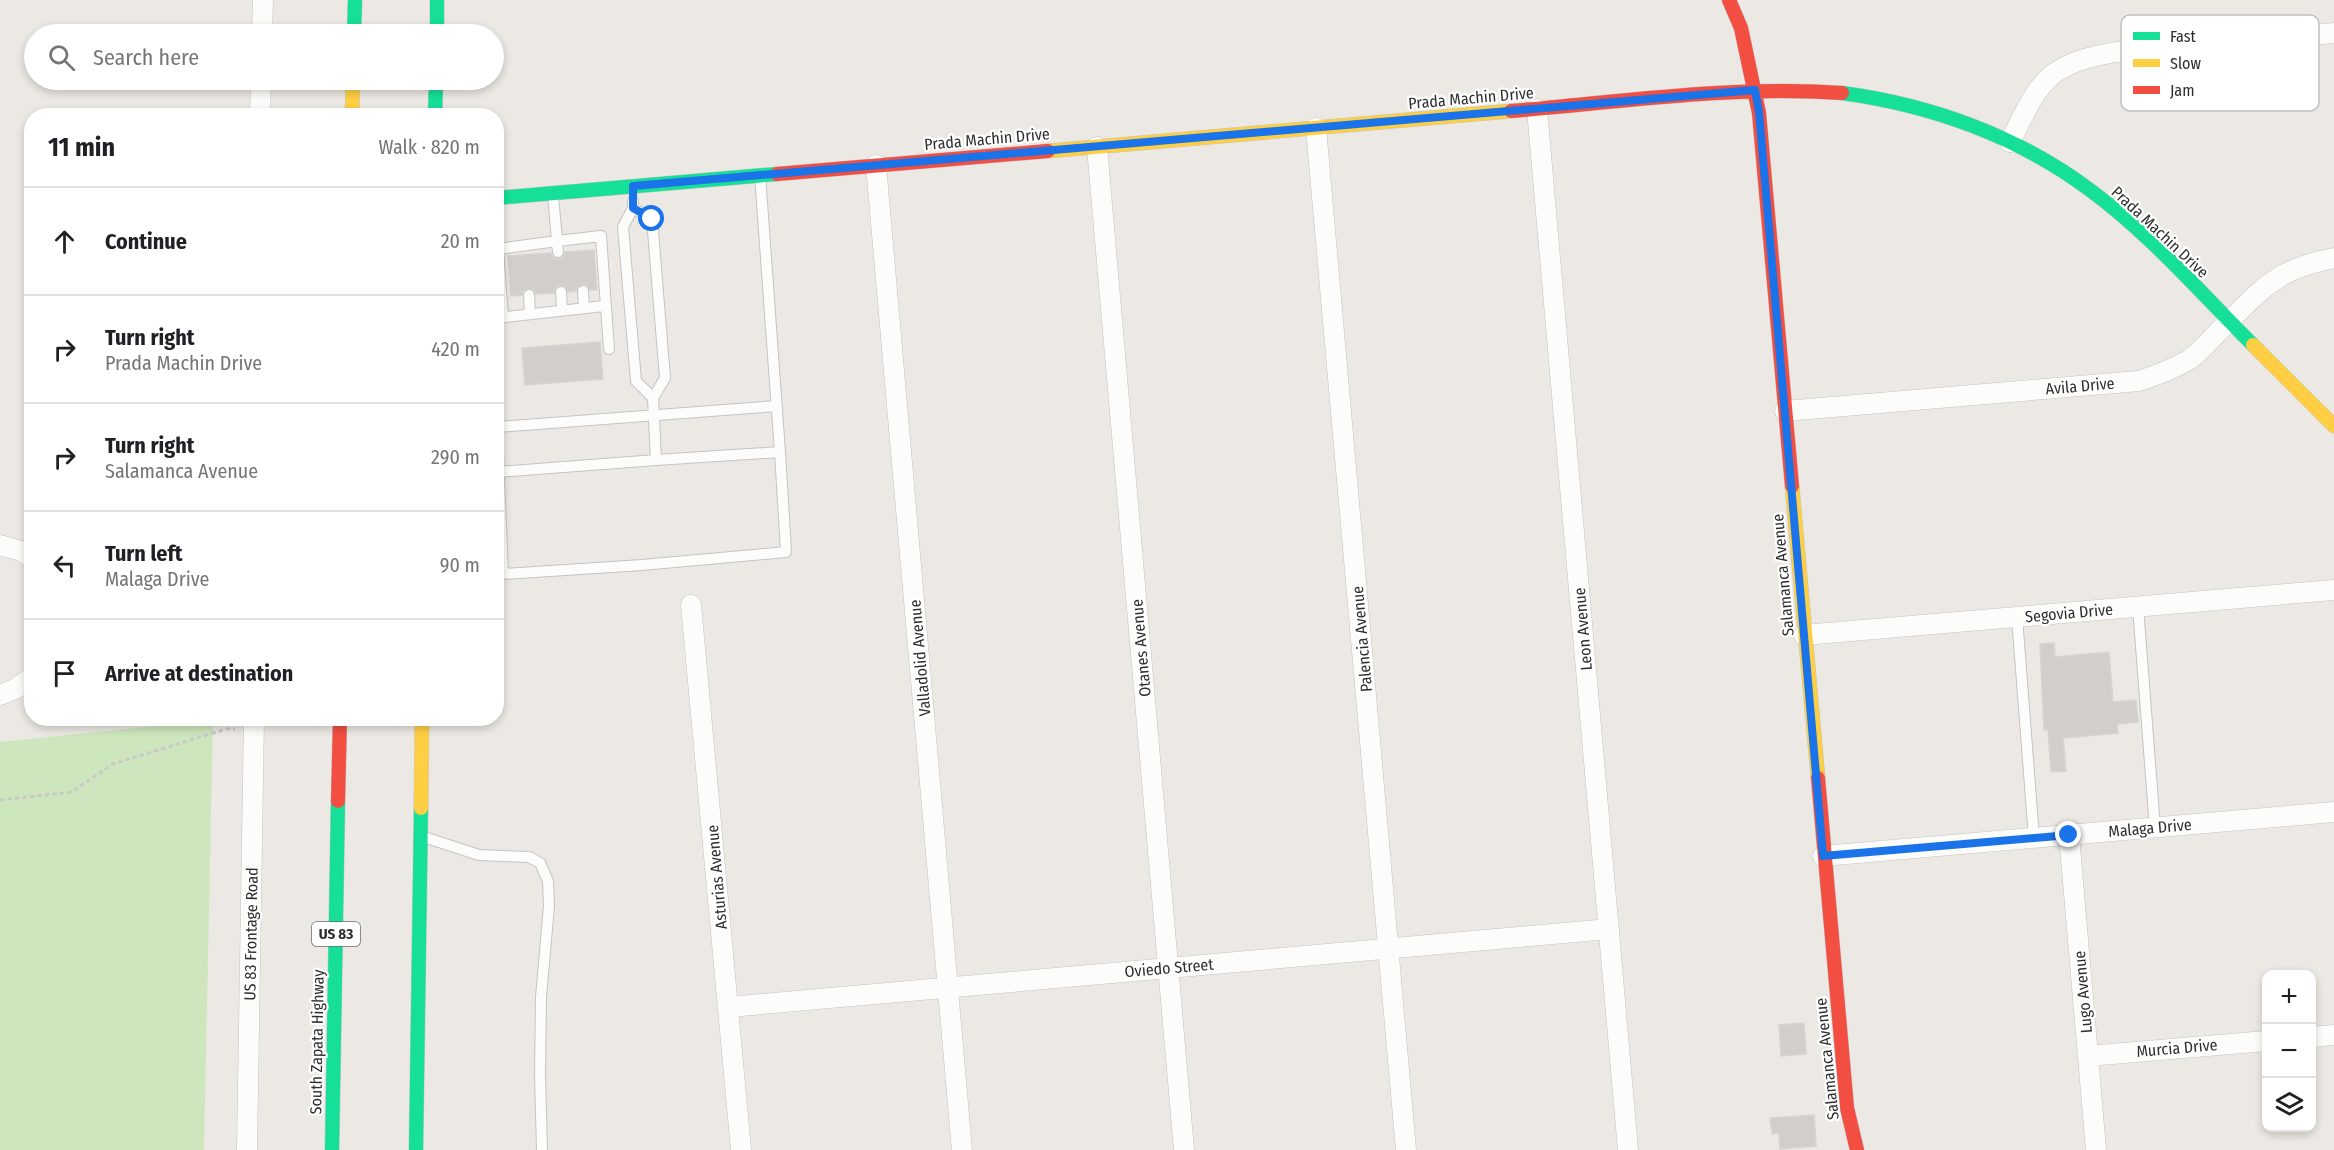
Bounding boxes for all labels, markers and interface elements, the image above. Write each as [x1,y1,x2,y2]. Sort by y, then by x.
legend [2121,15,2319,111]
search box [24,24,504,90]
text: Fast [2170,27,2197,46]
icon: search [45,41,78,74]
text: Search here [93,44,199,71]
text: Slow [2170,54,2201,73]
text: Jam [2170,81,2195,100]
street label: Prada Machin Drive [1408,83,1535,113]
street label: Prada Machin Drive [924,124,1051,154]
text: 11 min [48,132,115,163]
text: Walk · 820 m [379,135,480,159]
street label: Prada Machin Drive [2108,182,2213,282]
route start [638,205,664,231]
icon: ahead [48,225,81,258]
text: Continue [105,228,187,255]
text: 20 m [441,229,480,253]
text: Turn right [105,324,194,351]
icon: right [48,333,81,366]
text: 420 m [431,337,480,361]
text: Prada Machin Drive [105,351,262,375]
street label: Avila Drive [2045,374,2115,398]
text: Turn right [105,432,194,459]
icon: right [48,441,81,474]
text: 290 m [431,445,480,469]
text: Salamanca Avenue [105,459,258,483]
street label: Salamanca Avenue [1768,513,1798,637]
text: Turn left [105,540,183,567]
icon: left [48,549,81,582]
text: 90 m [440,553,480,577]
text: Malaga Drive [105,567,209,591]
street label: Palencia Avenue [1348,585,1376,693]
street label: Leon Avenue [1570,587,1596,671]
street label: Otanes Avenue [1127,598,1155,698]
street label: Valladolid Avenue [905,599,935,717]
street label: Segovia Drive [2024,600,2114,626]
icon: arrive [48,657,81,690]
text: Arrive at destination [105,660,293,687]
street label: Malaga Drive [2108,815,2193,841]
route end [2055,821,2081,847]
street label: Asturias Avenue [703,824,731,930]
street label: US 83 Frontage Road [240,867,262,1001]
road number: US 83 [312,922,360,946]
street label: Lugo Avenue [2070,950,2096,1034]
street label: Oviedo Street [1124,955,1215,981]
street label: South Zapata Highway [306,969,328,1115]
map controls [2262,970,2316,1132]
button: + [2262,970,2316,1024]
street label: Salamanca Avenue [1811,997,1843,1121]
button: − [2262,1024,2316,1078]
street label: Murcia Drive [2136,1035,2218,1061]
button: layers [2262,1078,2316,1132]

